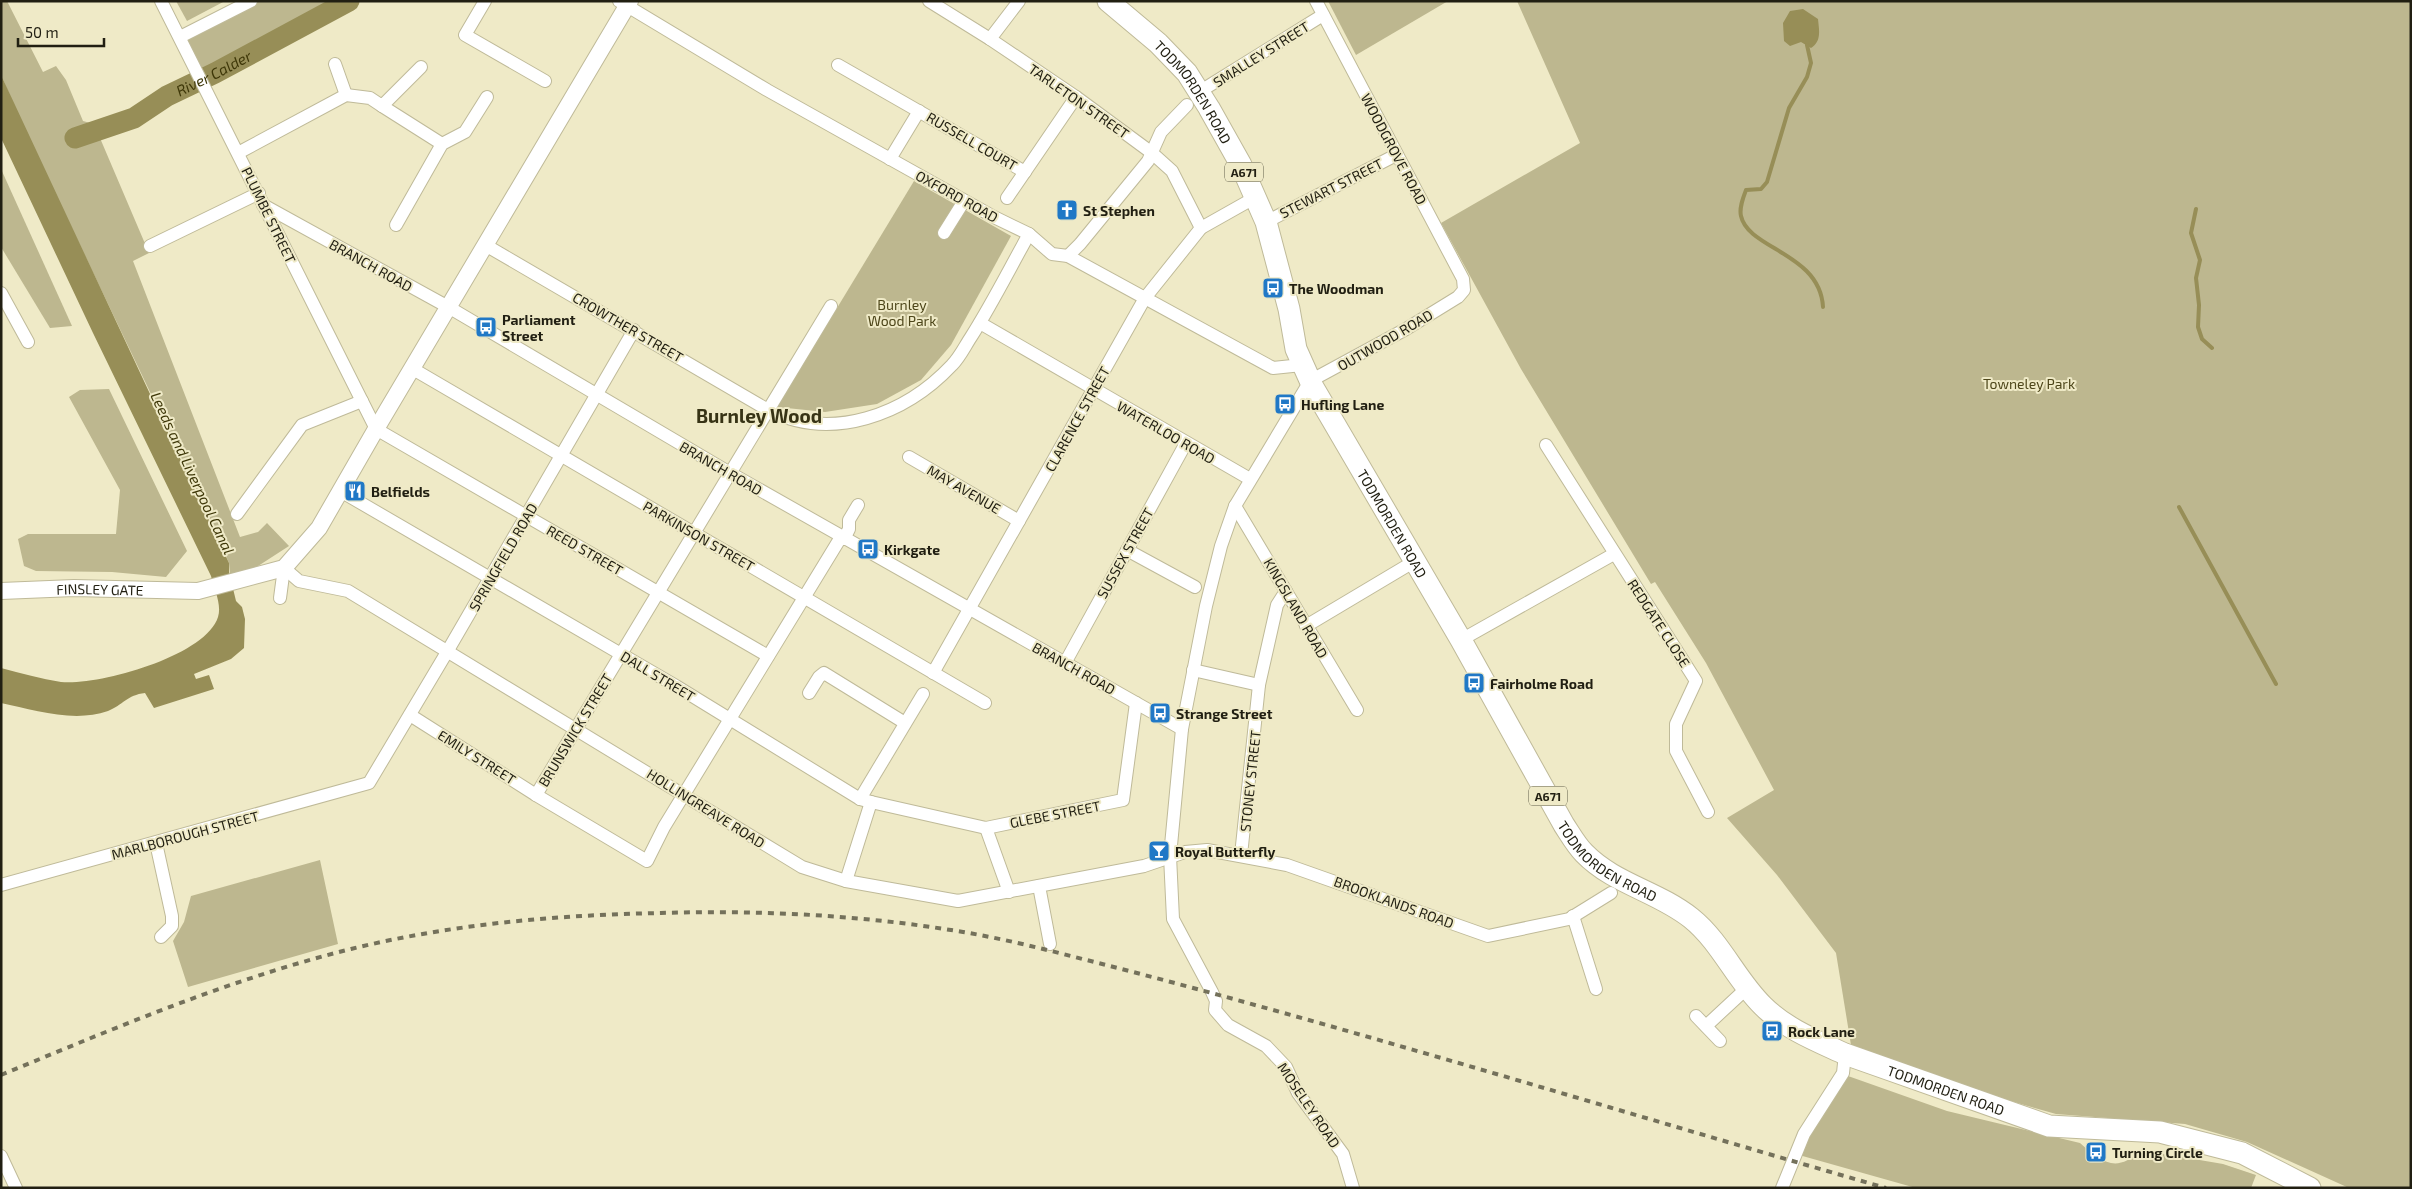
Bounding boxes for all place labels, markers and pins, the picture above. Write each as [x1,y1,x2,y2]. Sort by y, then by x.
church icon: St Stephen [1055,198,1079,222]
place label: St Stephen [1083,202,1155,219]
bus stop icon: The Woodman [1261,276,1285,300]
place label: The Woodman [1289,280,1384,297]
place label: Parliament Street [502,311,576,344]
bus stop icon: Parliament Street [474,315,498,339]
bus stop icon: Hufling Lane [1273,392,1297,416]
place label: Hufling Lane [1301,396,1384,413]
restaurant icon: Belfields [343,479,367,503]
place label: Belfields [371,483,430,500]
bus stop icon: Kirkgate [856,537,880,561]
place label: Kirkgate [884,541,940,558]
bus stop icon: Fairholme Road [1462,671,1486,695]
place label: Fairholme Road [1490,675,1593,692]
bus stop icon: Strange Street [1148,701,1172,725]
place label: Strange Street [1176,705,1273,722]
bar icon: Royal Butterfly [1147,839,1171,863]
place label: Royal Butterfly [1175,843,1276,860]
bus stop icon: Rock Lane [1760,1019,1784,1043]
place label: Rock Lane [1788,1023,1855,1040]
bus stop icon: Turning Circle [2084,1140,2108,1164]
place label: Turning Circle [2112,1144,2203,1161]

